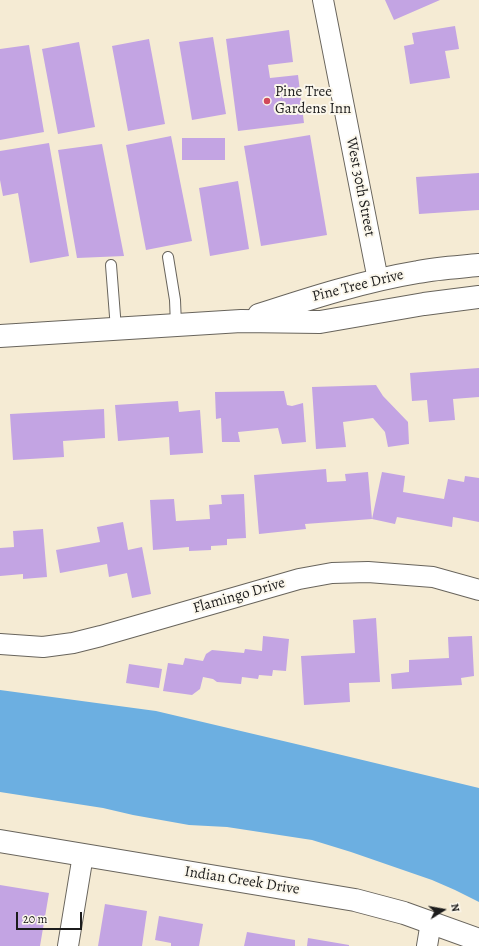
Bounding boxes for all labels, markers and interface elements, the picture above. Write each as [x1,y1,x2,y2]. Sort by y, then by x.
place label: Pine Tree Gardens Inn [275,83,351,118]
marker: Pine Tree Gardens Inn [262,96,272,106]
street label: West 30th Street [342,136,378,238]
street label: Pine Tree Drive [310,266,406,306]
street label: Flamingo Drive [191,574,287,618]
street label: Indian Creek Drive [183,863,301,899]
north arrow [423,890,463,930]
text: N [447,902,463,913]
scale bar [18,904,84,930]
text: 20 m [23,911,47,927]

